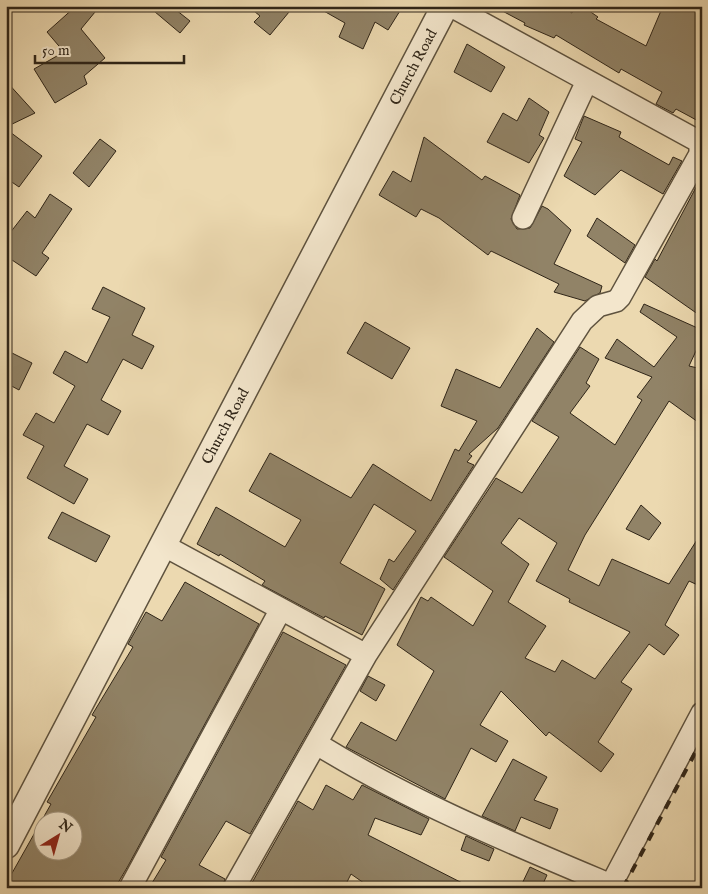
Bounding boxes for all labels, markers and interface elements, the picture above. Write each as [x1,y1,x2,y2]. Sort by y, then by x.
street label: Church Road [385,25,442,109]
scale bar [35,32,184,64]
text: 50 m [42,41,70,60]
street label: Church Road [197,384,254,468]
north arrow [32,812,82,862]
text: N [54,815,75,837]

